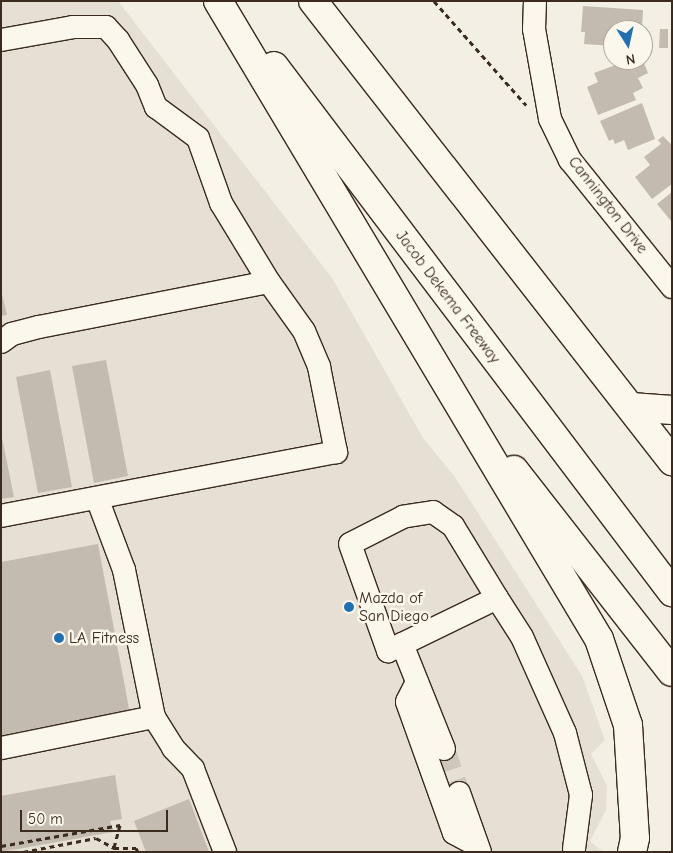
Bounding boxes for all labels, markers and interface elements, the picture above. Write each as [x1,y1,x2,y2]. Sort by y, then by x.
north arrow [603,20,653,70]
text: N [625,50,637,68]
street label: Cannington Drive [564,153,652,257]
street label: Jacob Dekema Freeway [392,227,504,367]
place label: Mazda of San Diego [359,588,429,626]
marker: Mazda of San Diego [343,601,355,613]
place label: LA Fitness [69,628,139,648]
marker: LA Fitness [53,632,65,644]
scale bar [22,800,170,832]
text: 50 m [28,810,63,828]

